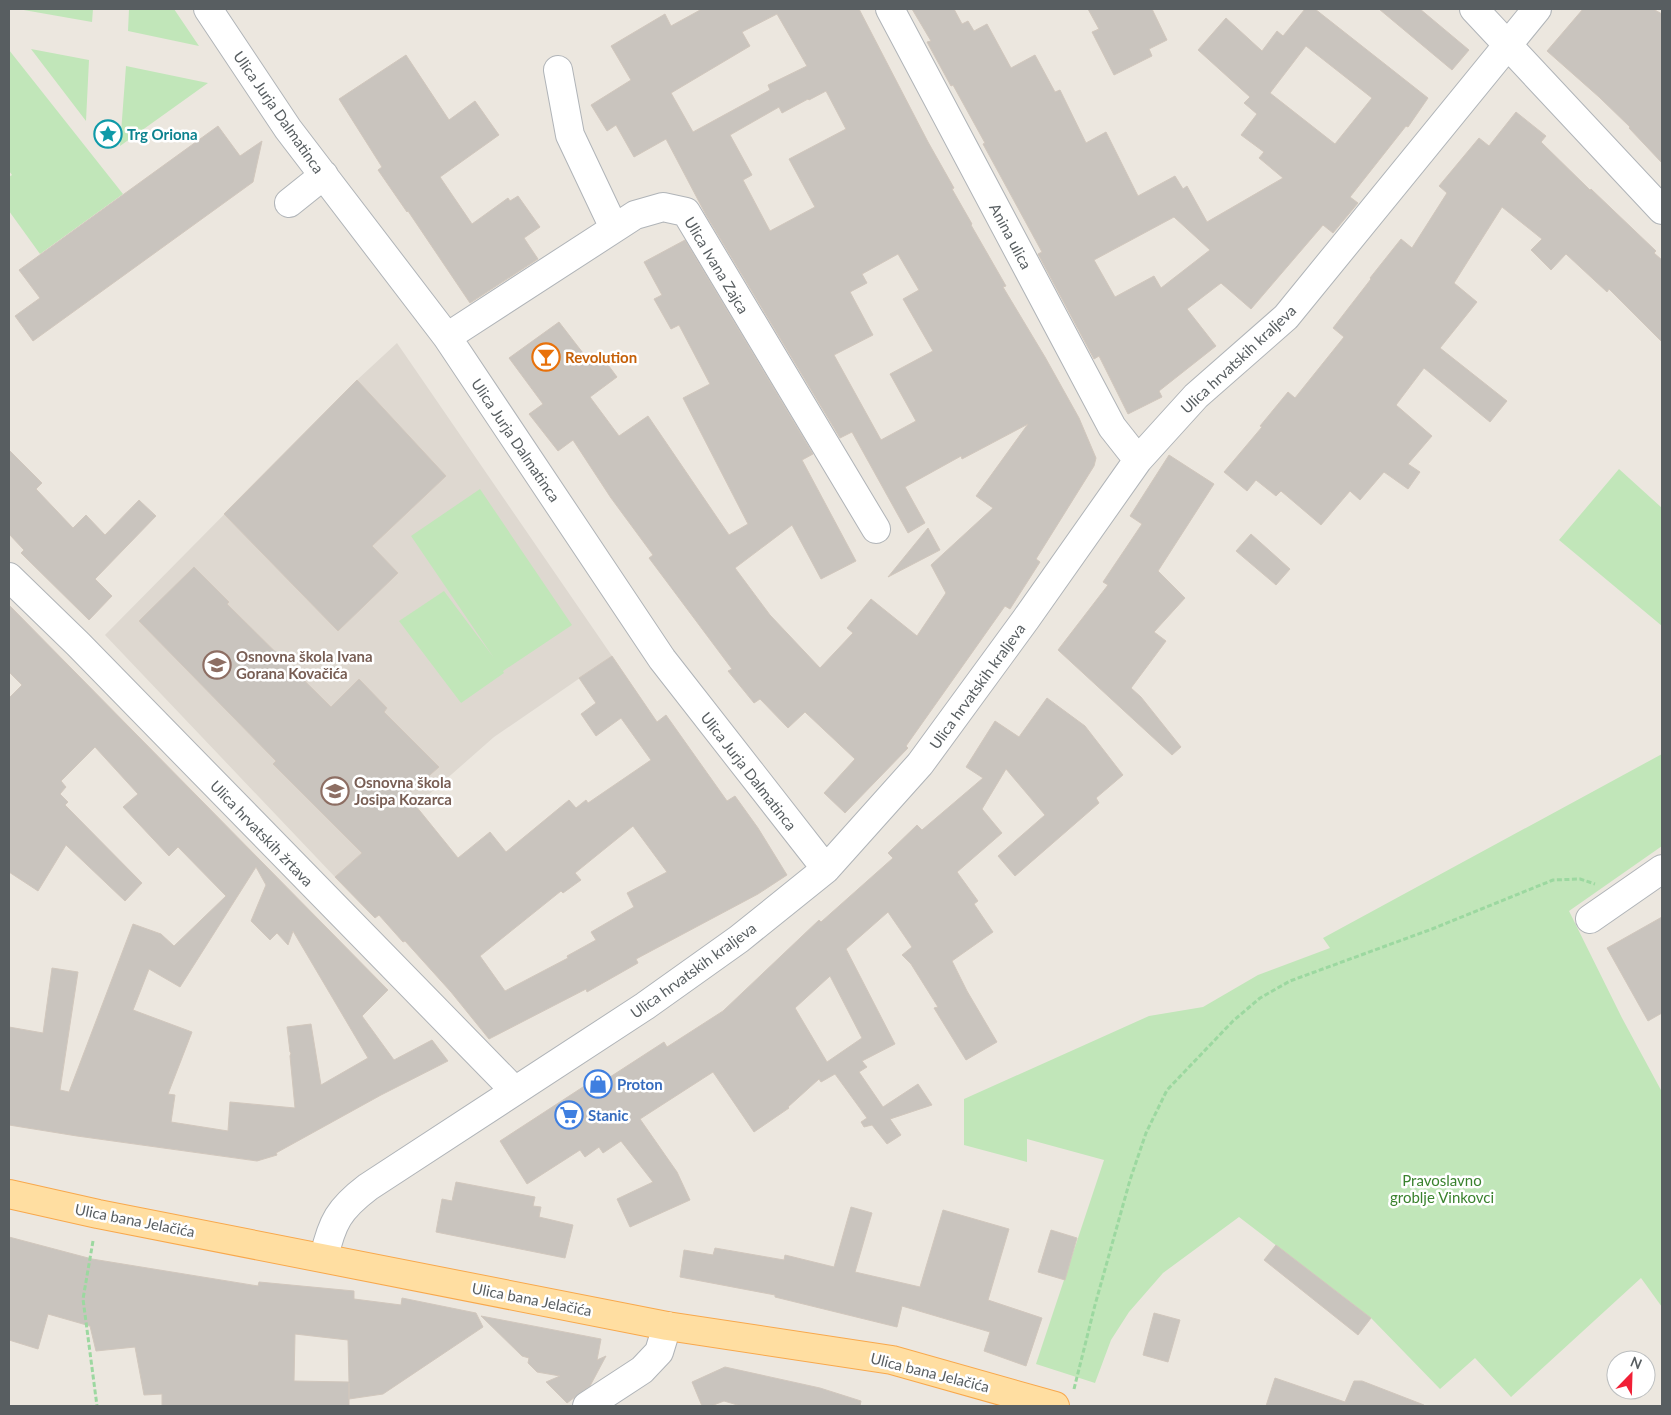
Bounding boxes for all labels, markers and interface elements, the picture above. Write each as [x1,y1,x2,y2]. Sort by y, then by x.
street label: Ulica Jurja Dalmatinca [230,47,328,177]
place icon: Trg Oriona [93,119,123,149]
place label: Trg Oriona [127,125,198,143]
street label: Anina ulica [986,200,1036,272]
street label: Ulica Ivana Zajca [681,213,753,317]
street label: Ulica hrvatskih kraljeva [1177,301,1299,417]
bar icon: Revolution [531,342,561,372]
place label: Revolution [565,348,637,366]
street label: Ulica Jurja Dalmatinca [468,375,564,505]
street label: Ulica hrvatskih kraljeva [925,620,1029,752]
place label: Osnovna škola Ivana Gorana Kovačića [236,647,373,682]
school or university icon: Osnovna škola Ivana Gorana Kovačića [202,650,232,680]
street label: Ulica Jurja Dalmatinca [697,708,801,834]
place label: Osnovna škola Josipa Kozarca [354,773,452,808]
street label: Ulica hrvatskih žrtava [207,776,317,890]
school or university icon: Osnovna škola Josipa Kozarca [320,776,350,806]
street label: Ulica hrvatskih kraljeva [627,918,759,1022]
shop icon: Proton [583,1069,613,1099]
place label: Proton [617,1075,663,1093]
supermarket icon: Stanic [554,1100,584,1130]
place label: Stanic [588,1106,629,1124]
park label: Pravoslavno groblje Vinkovci [1390,1171,1494,1206]
street label: Ulica bana Jelačića [73,1200,197,1240]
street label: Ulica bana Jelačića [470,1279,594,1319]
street label: Ulica bana Jelačića [869,1349,991,1395]
north arrow [1606,1350,1656,1400]
text: N [1628,1353,1645,1373]

